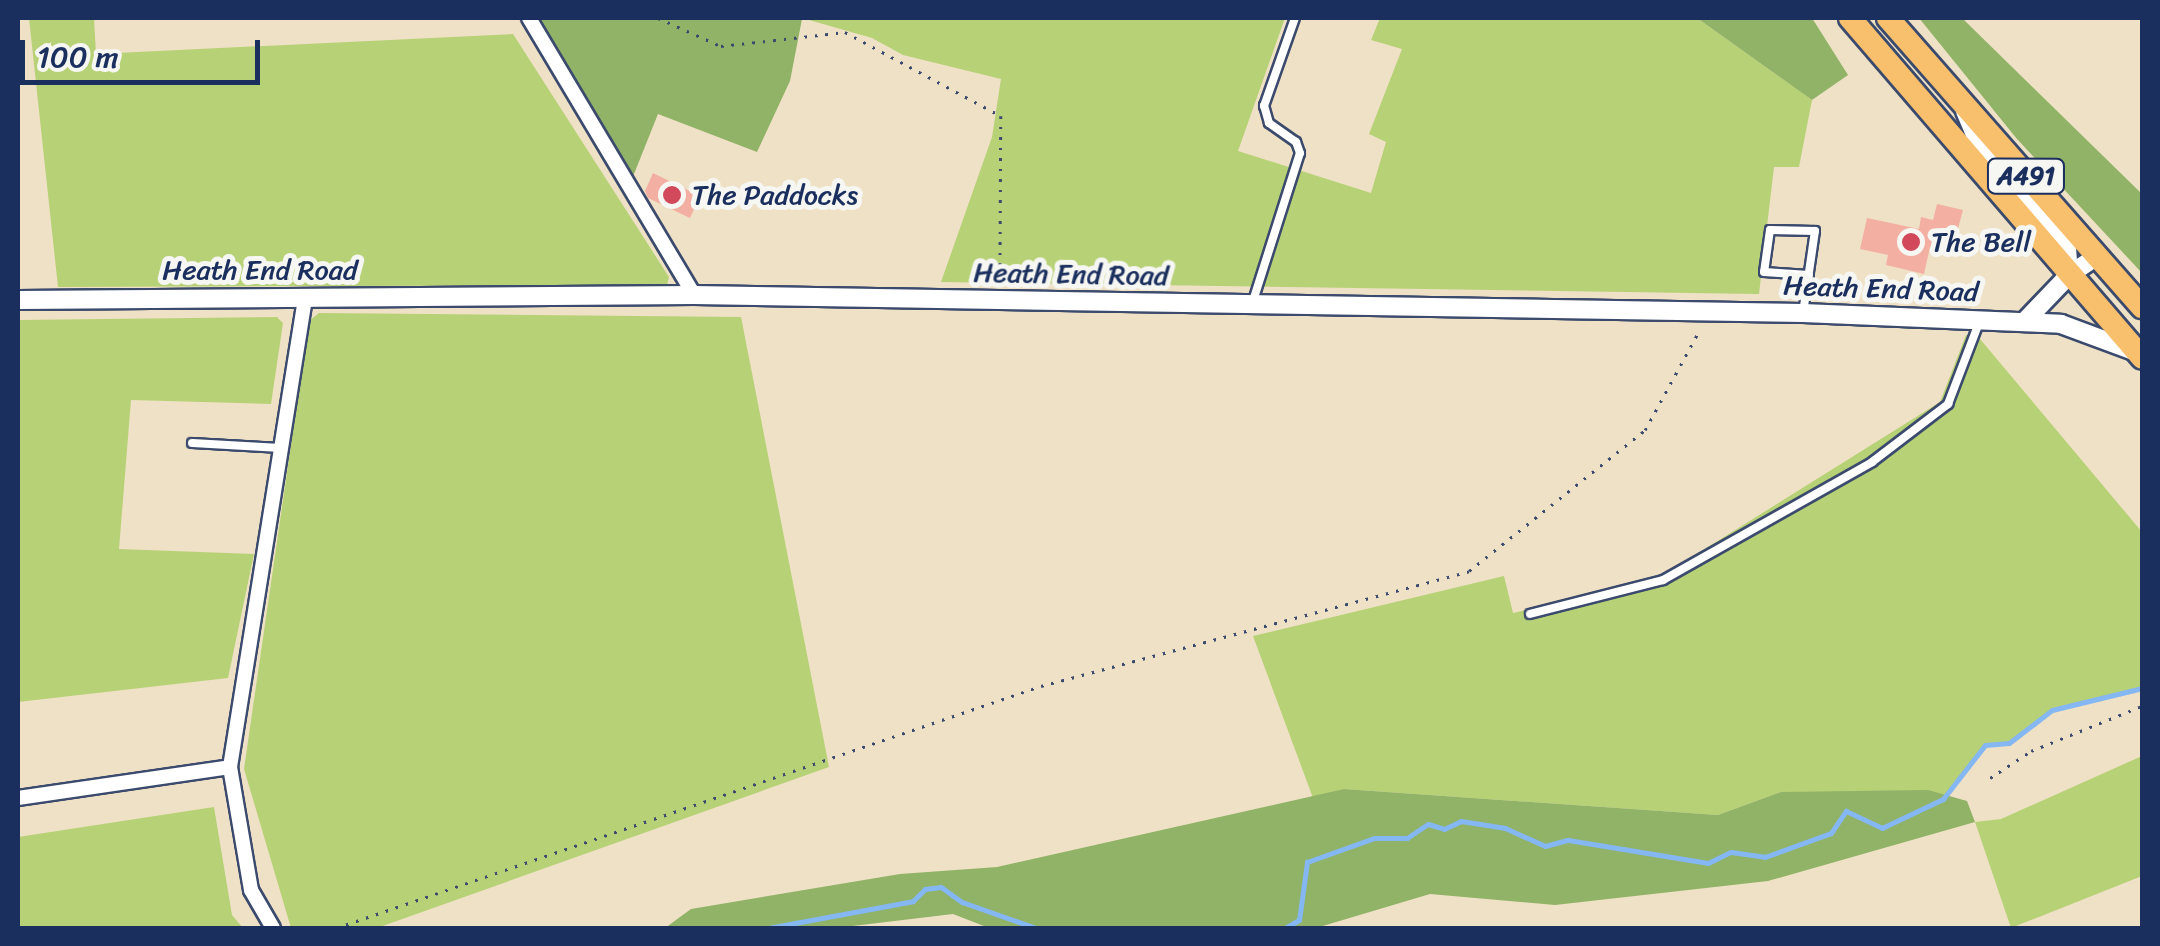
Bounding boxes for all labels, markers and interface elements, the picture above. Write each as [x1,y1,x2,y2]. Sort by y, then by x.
scale bar [25,20,265,82]
text: 100 m [37,30,119,84]
road number: A491 [1986,156,2066,196]
place label: The Paddocks [692,178,860,212]
marker: The Paddocks [661,184,683,206]
place label: The Bell [1931,225,2031,259]
marker: The Bell [1900,231,1922,253]
street label: Heath End Road [162,253,358,287]
street label: Heath End Road [973,255,1169,293]
street label: Heath End Road [1783,269,1979,309]

